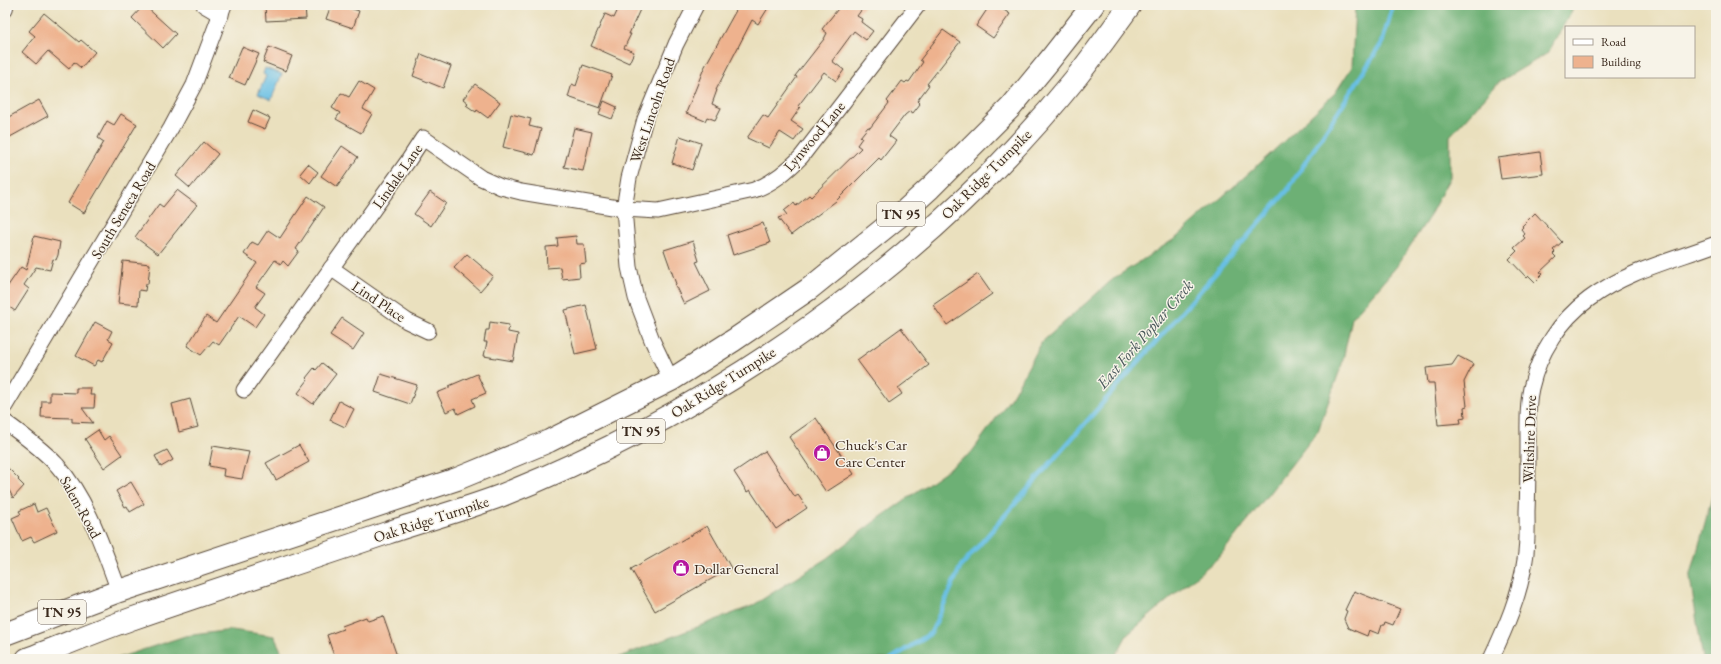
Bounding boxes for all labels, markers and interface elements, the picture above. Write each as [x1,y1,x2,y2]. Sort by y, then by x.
legend [1565,26,1695,78]
text: Road [1601,34,1627,50]
text: Building [1601,54,1642,70]
street label: West Lincoln Road [625,55,679,165]
street label: Lynwood Lane [779,97,849,175]
street label: Oak Ridge Turnpike [937,125,1035,223]
street label: Lindale Lane [368,140,426,212]
street label: South Seneca Road [86,157,160,262]
road number: TN 95 [877,202,925,226]
water label: East Fork Poplar Creek [1091,275,1198,393]
street label: Lind Place [349,276,409,326]
street label: Oak Ridge Turnpike [667,342,779,422]
street label: Wiltshire Drive [1518,395,1540,483]
road number: TN 95 [617,419,665,443]
place label: Chuck's Car Care Center [835,435,907,471]
shop icon: Chuck's Car Care Center [812,443,832,463]
street label: Salem Road [56,472,106,542]
street label: Oak Ridge Turnpike [371,491,491,547]
shop icon: Dollar General [671,558,691,578]
place label: Dollar General [694,559,779,578]
road number: TN 95 [38,600,86,624]

